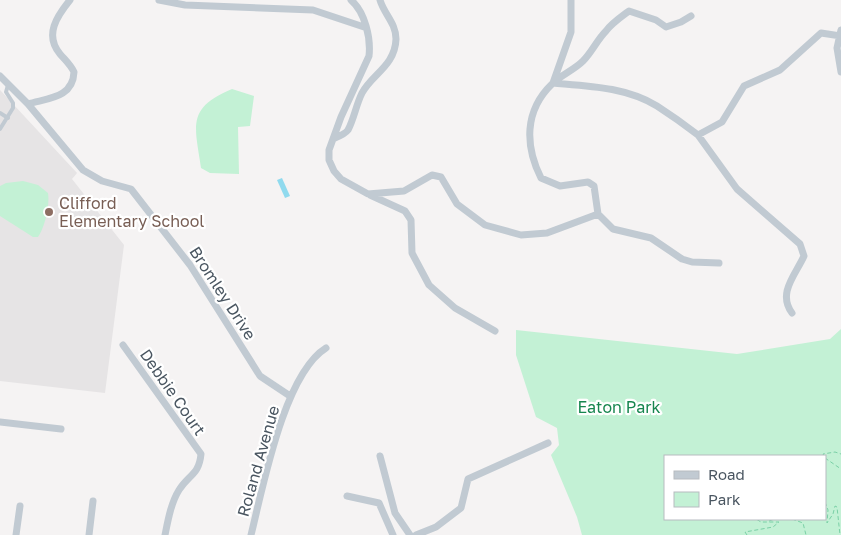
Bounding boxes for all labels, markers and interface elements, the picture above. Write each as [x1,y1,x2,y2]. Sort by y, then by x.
place label: Clifford Elementary School [59,193,204,231]
marker: Clifford Elementary School [43,206,55,218]
street label: Bromley Drive [185,243,261,343]
street label: Debbie Court [136,345,210,439]
park label: Eaton Park [578,397,660,417]
street label: Roland Avenue [233,403,283,519]
legend [664,455,826,520]
text: Road [708,465,745,483]
text: Park [708,490,741,508]

